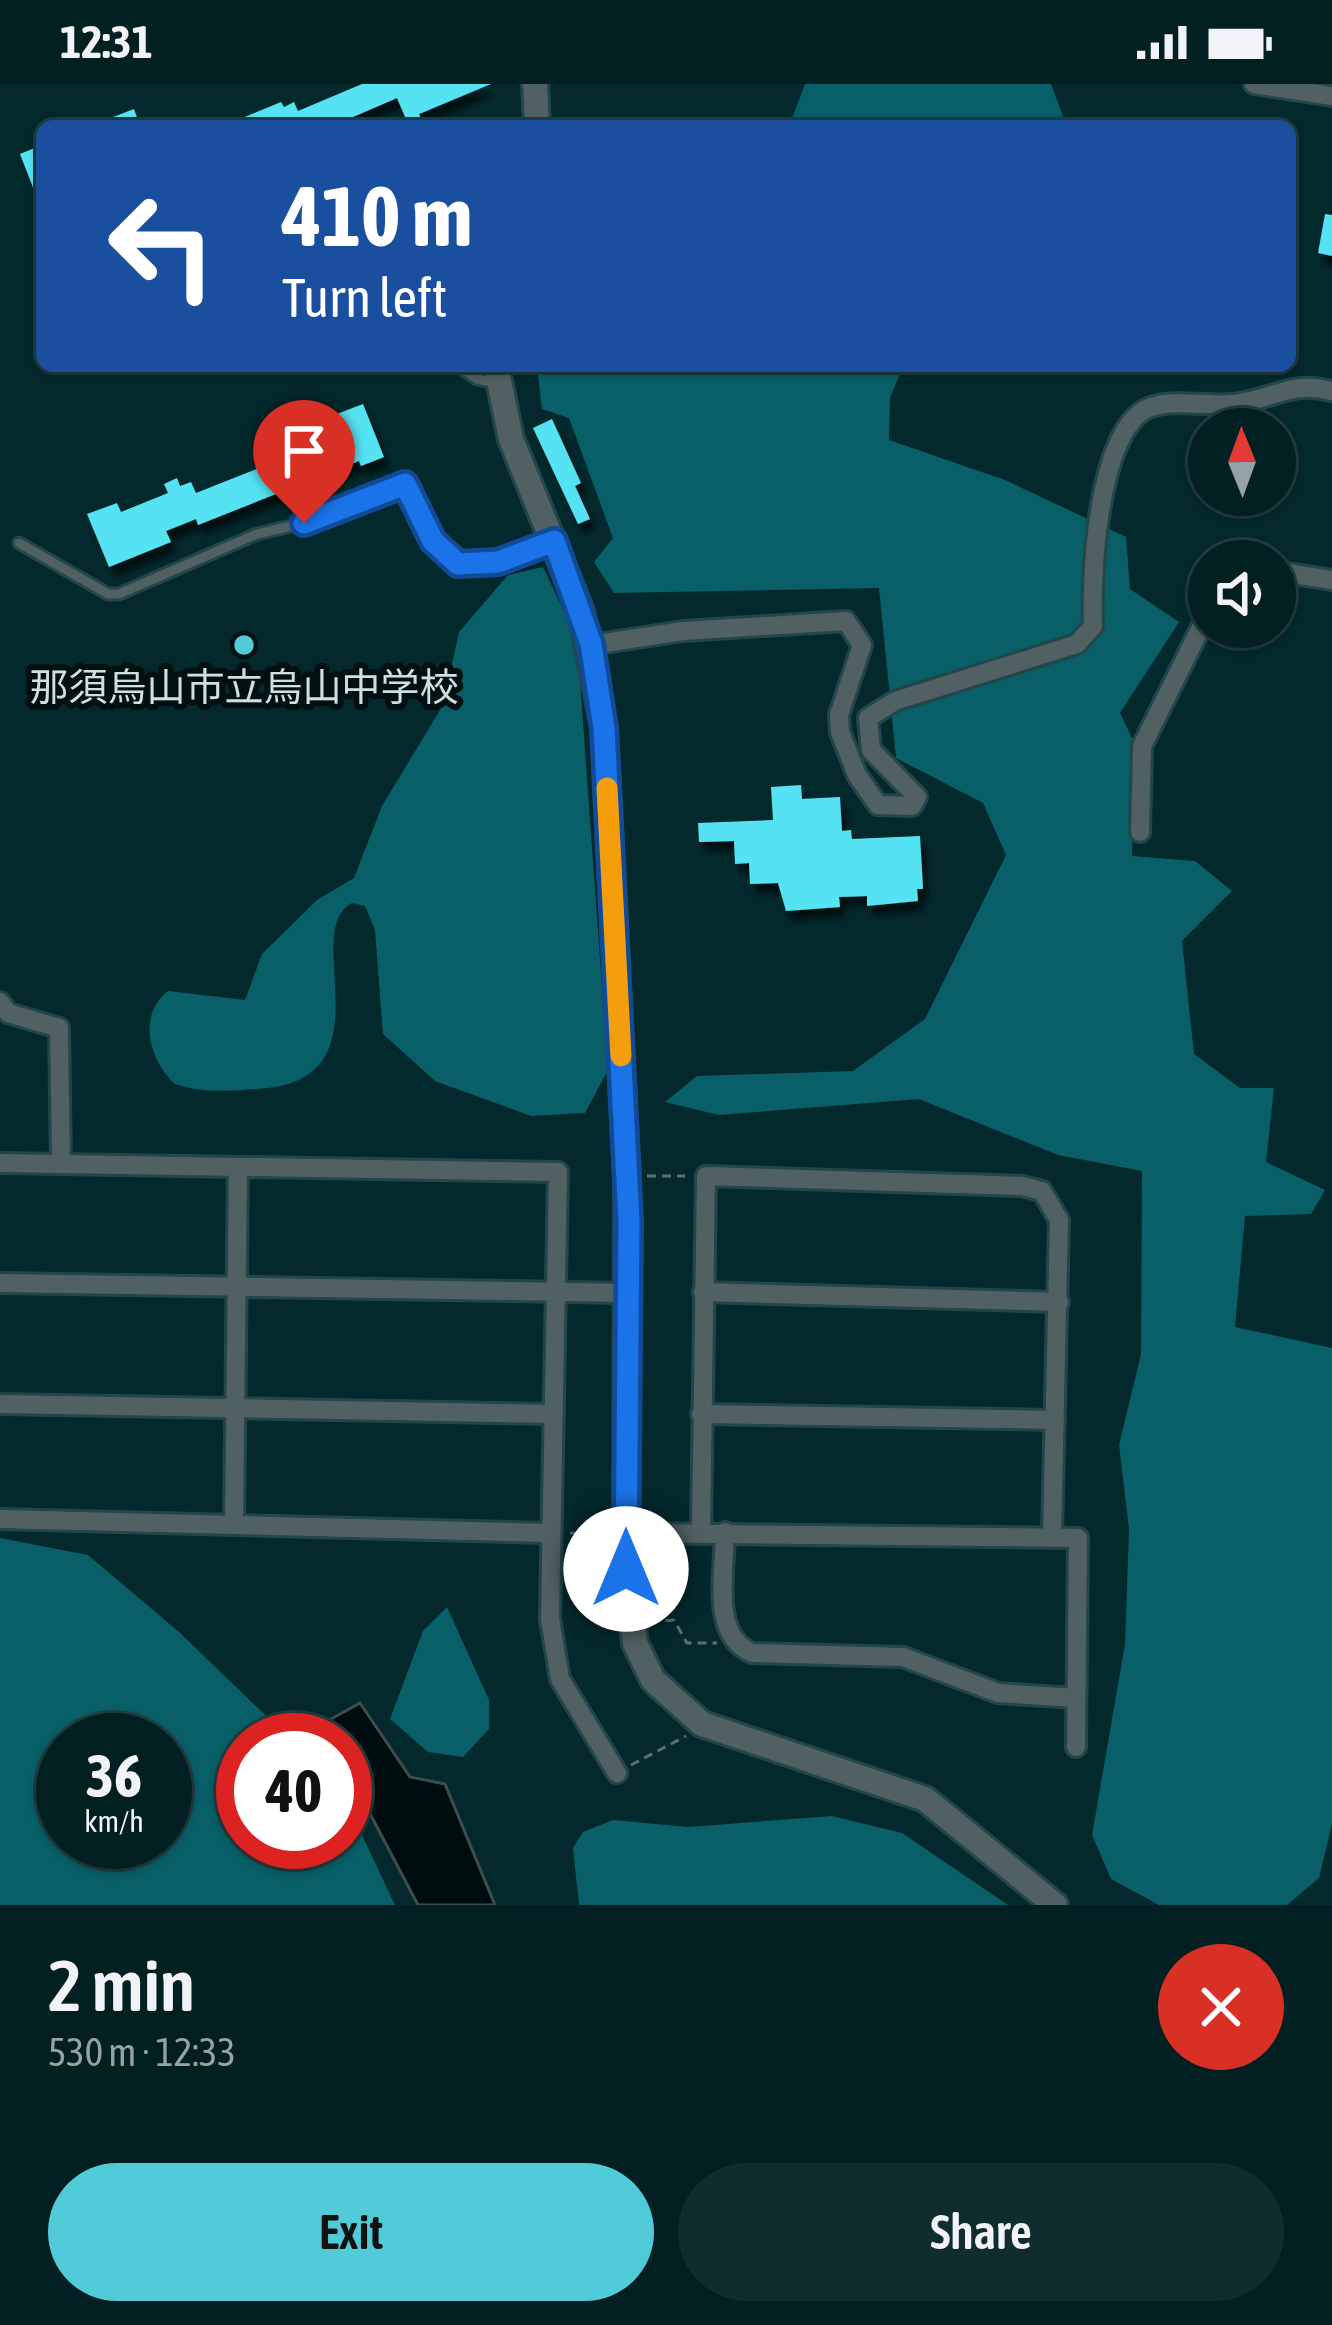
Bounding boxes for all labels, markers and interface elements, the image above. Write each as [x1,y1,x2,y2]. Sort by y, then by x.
text: 12:31 [60,16,153,68]
icon: left [84,168,240,324]
text: 410 m [282,168,472,264]
text: Turn left [282,267,447,328]
pin [253,400,355,523]
north arrow [1188,408,1296,516]
map controls [1188,408,1296,648]
icon: arrive [271,418,337,484]
button: sound [1188,540,1296,648]
marker: 那須烏山市立烏山中学校 [231,632,257,658]
place label: 那須烏山市立烏山中学校 [29,665,459,709]
position arrow [563,1506,689,1632]
speed limit sign: 40 [216,1713,372,1869]
text: 36 [86,1741,142,1810]
text: km/h [84,1804,144,1838]
text: 2 min [48,1944,195,2026]
button: close [1158,1944,1284,2070]
text: 530 m · 12:33 [48,2030,236,2074]
button: Exit [48,2163,654,2301]
button: Share [678,2163,1284,2301]

